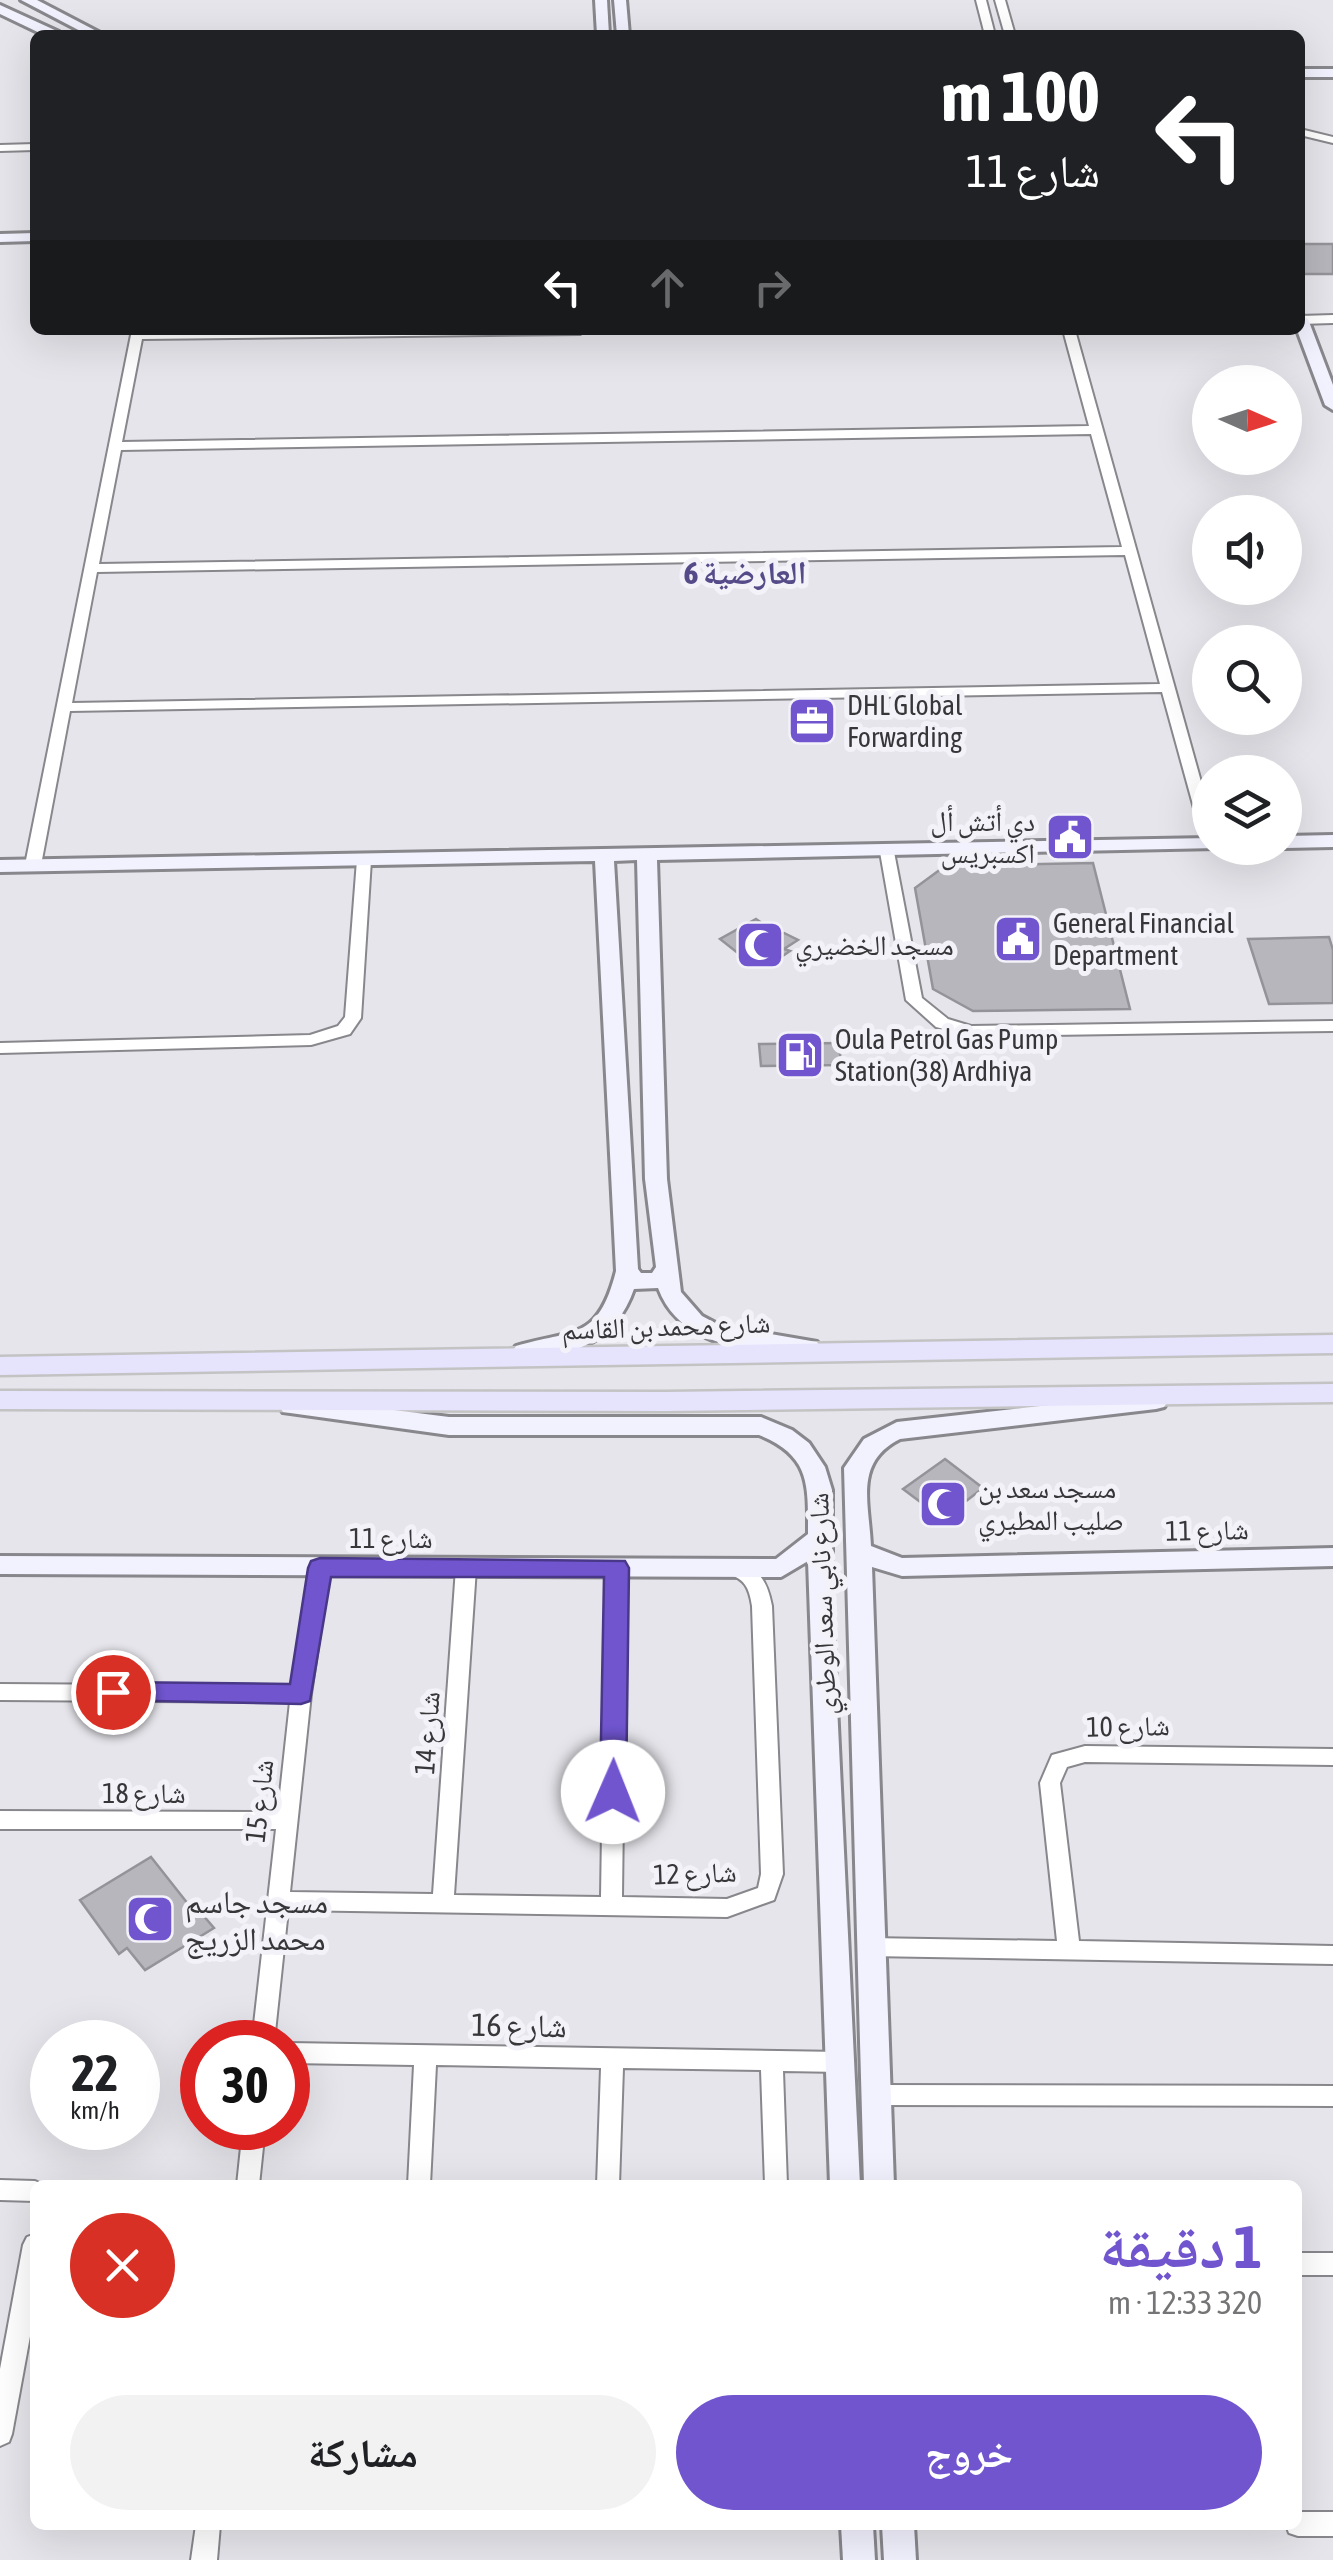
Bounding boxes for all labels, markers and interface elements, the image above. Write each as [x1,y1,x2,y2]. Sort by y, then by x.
text: 100 m [941,56,1100,136]
icon: left [1135,70,1265,200]
text: شارع 11 [966,145,1100,197]
icon: left [535,260,590,315]
icon: ahead [640,260,695,315]
icon: right [745,260,800,315]
north arrow [1192,365,1302,475]
map controls [1192,365,1302,865]
button: sound [1192,495,1302,605]
district label: العارضية 6 [684,554,806,591]
button: search [1192,625,1302,735]
place label: DHL Global Forwarding [847,689,963,753]
office icon: DHL Global Forwarding [786,695,838,747]
button: layers [1192,755,1302,865]
place label: دي أتش أل اكسبريس [930,804,1035,871]
public building icon: دي أتش أل اكسبريس [1044,811,1096,863]
place label: General Financial Department [1053,907,1235,971]
public building icon: General Financial Department [992,913,1044,965]
mosque icon: مسجد الخضيري [734,919,786,971]
place label: مسجد الخضيري [795,929,954,968]
place label: Oula Petrol Gas Pump Station(38) Ardhiya [835,1023,1058,1087]
fuel station icon: Oula Petrol Gas Pump Station(38) Ardhiya [774,1029,826,1081]
street label: شارع محمد بن القاسم [561,1306,771,1349]
place label: مسجد سعد بن صليب المطيري [978,1472,1124,1543]
mosque icon: مسجد سعد بن صليب المطيري [917,1478,969,1530]
street label: شارع نابي سعد الوطري [802,1492,849,1716]
street label: شارع 11 [1165,1513,1249,1549]
street label: شارع 11 [349,1522,433,1556]
pin [71,1650,156,1735]
icon: arrive [86,1665,141,1720]
street label: شارع 14 [408,1690,448,1776]
street label: شارع 10 [1086,1709,1170,1745]
position arrow [561,1740,665,1844]
street label: شارع 15 [239,1758,281,1844]
street label: شارع 18 [102,1777,186,1811]
street label: شارع 12 [653,1856,737,1892]
place label: مسجد جاسم محمد الزريج [185,1883,328,1959]
mosque icon: مسجد جاسم محمد الزريج [124,1893,176,1945]
street label: شارع 16 [471,2006,567,2046]
speed limit sign: 30 [180,2020,310,2150]
text: 22 [71,2044,118,2102]
text: km/h [70,2096,120,2124]
text: 1 دقيقة [1100,2212,1262,2281]
button: close [70,2213,175,2318]
text: 320 m · 12:33 [1108,2284,1262,2321]
button: مشاركة [70,2395,656,2510]
button: خروج [676,2395,1262,2510]

